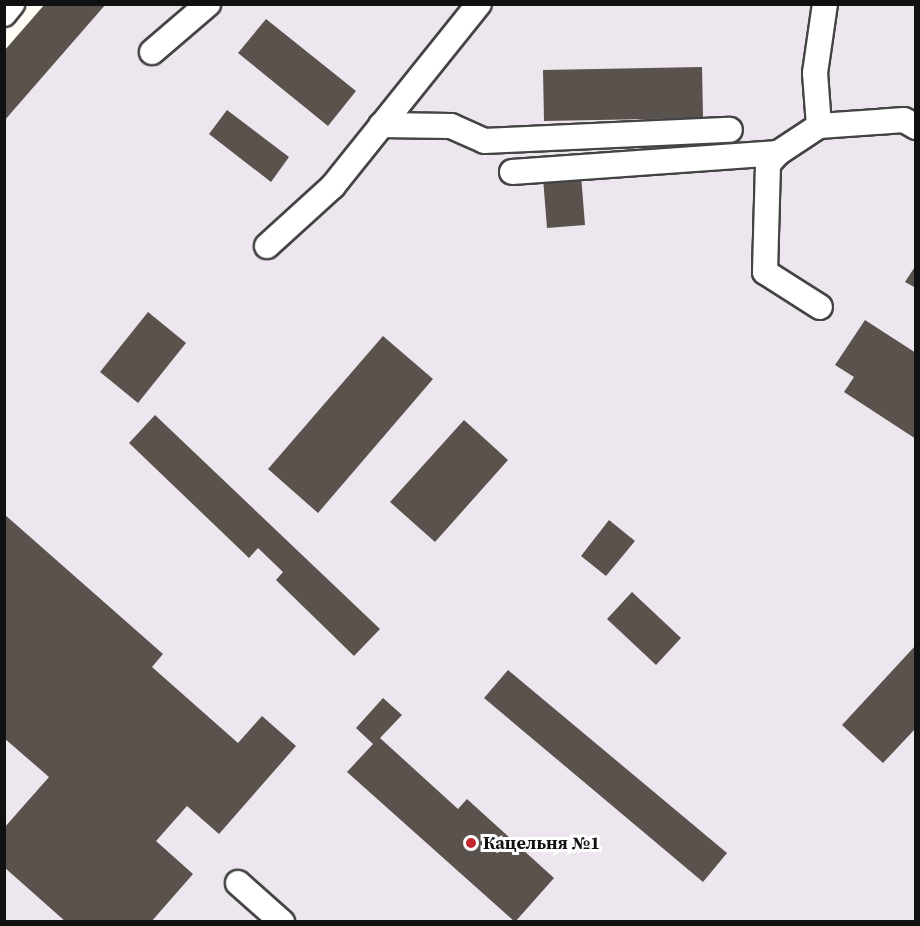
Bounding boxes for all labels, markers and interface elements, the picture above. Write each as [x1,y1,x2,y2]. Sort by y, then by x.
place label: Кацельня №1 [483,832,600,854]
marker: Кацельня №1 [464,836,478,850]

